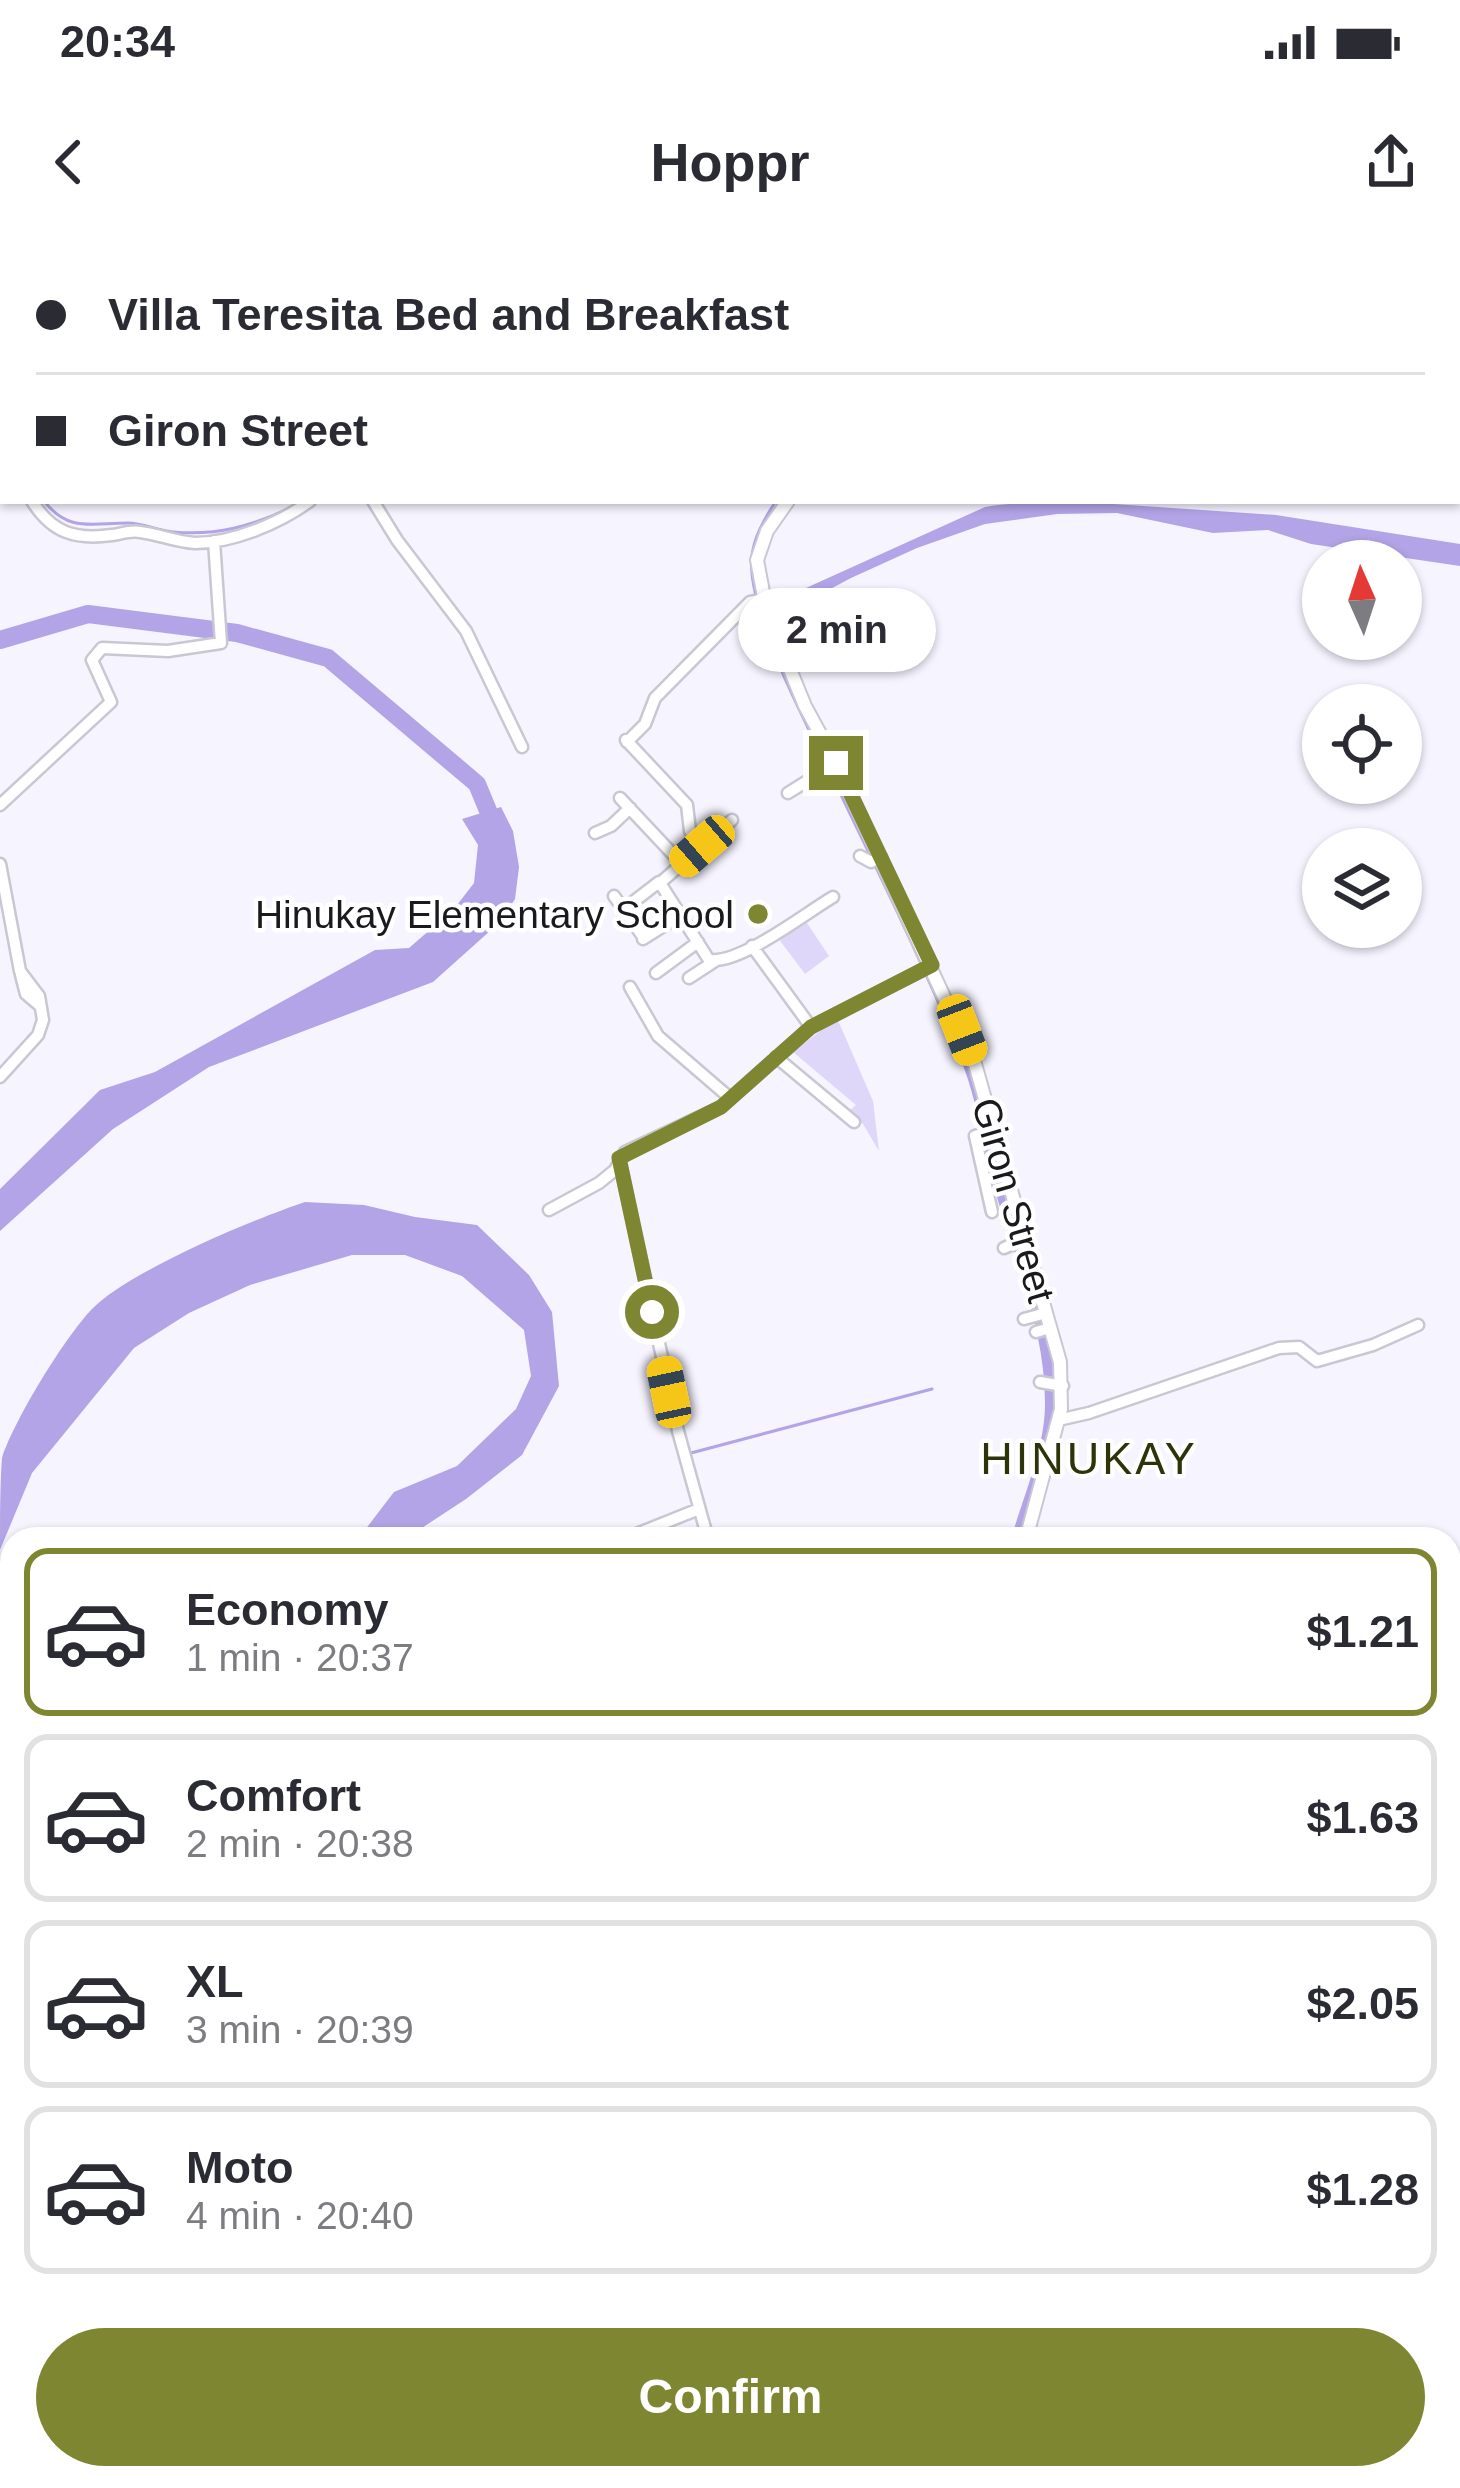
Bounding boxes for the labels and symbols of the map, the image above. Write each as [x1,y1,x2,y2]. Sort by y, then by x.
north arrow [1302,540,1422,660]
callout: 2 min [737,589,935,673]
route end [809,736,863,790]
car [663,809,741,883]
place label: Hinukay Elementary School [255,893,734,936]
marker: Hinukay Elementary School [745,901,771,927]
car [932,990,992,1070]
street label: Giron Street [964,1093,1063,1307]
route start [625,1285,679,1339]
car [644,1353,694,1431]
district label: HINUKAY [980,1433,1198,1484]

